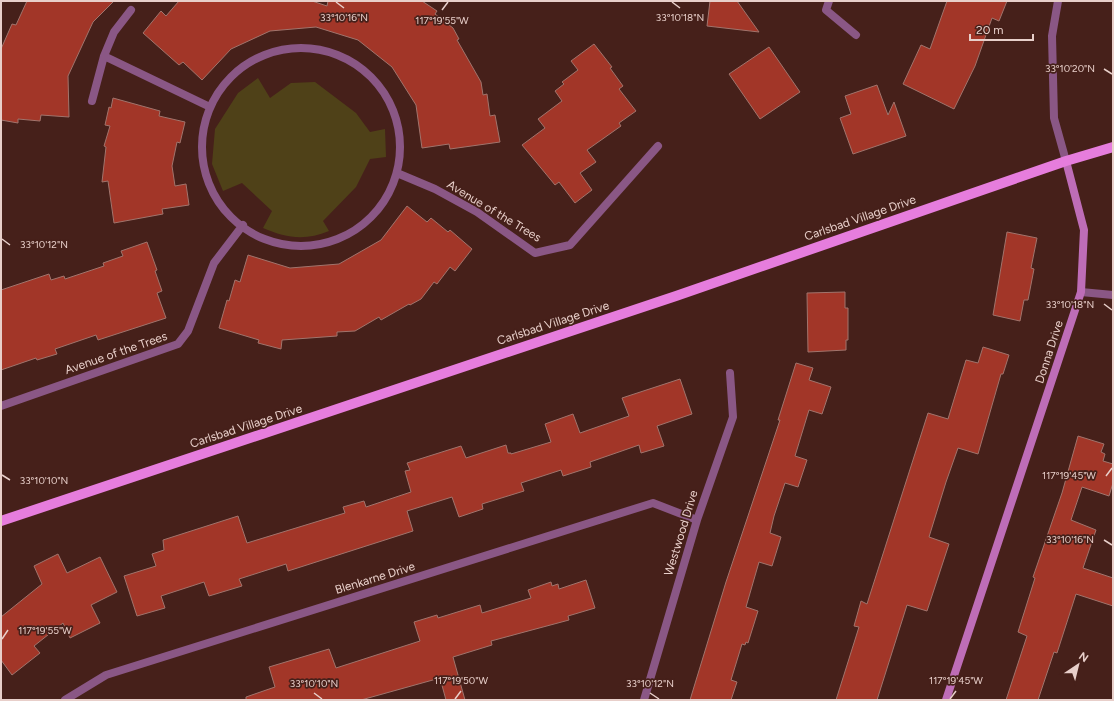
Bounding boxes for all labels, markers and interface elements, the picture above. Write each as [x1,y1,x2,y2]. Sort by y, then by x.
text: 33°10'16"N [320,11,368,24]
text: 33°10'18"N [656,11,704,24]
text: 117°19'55"W [415,14,469,27]
scale bar [970,16,1033,42]
text: 20 m [976,23,1004,37]
text: 33°10'20"N [1045,62,1095,75]
street label: Avenue of the Trees [444,177,544,245]
street label: Carlsbad Village Drive [802,192,918,244]
text: 33°10'12"N [20,238,68,251]
street label: Carlsbad Village Drive [495,298,611,348]
text: 33°10'18"N [1046,298,1094,311]
street label: Donna Drive [1032,318,1066,385]
street label: Avenue of the Trees [63,329,169,377]
street label: Carlsbad Village Drive [188,401,304,451]
text: 117°19'45"W [1042,469,1096,482]
text: 33°10'10"N [20,474,68,487]
street label: Westwood Drive [661,488,701,577]
text: 33°10'16"N [1046,533,1094,546]
street label: Blenkarne Drive [333,559,417,597]
text: 117°19'55"W [18,624,72,637]
north arrow [1058,645,1098,685]
text: N [1076,649,1091,665]
text: 117°19'50"W [434,674,488,687]
text: 117°19'45"W [929,674,983,687]
text: 33°10'10"N [290,677,338,690]
text: 33°10'12"N [626,677,674,690]

